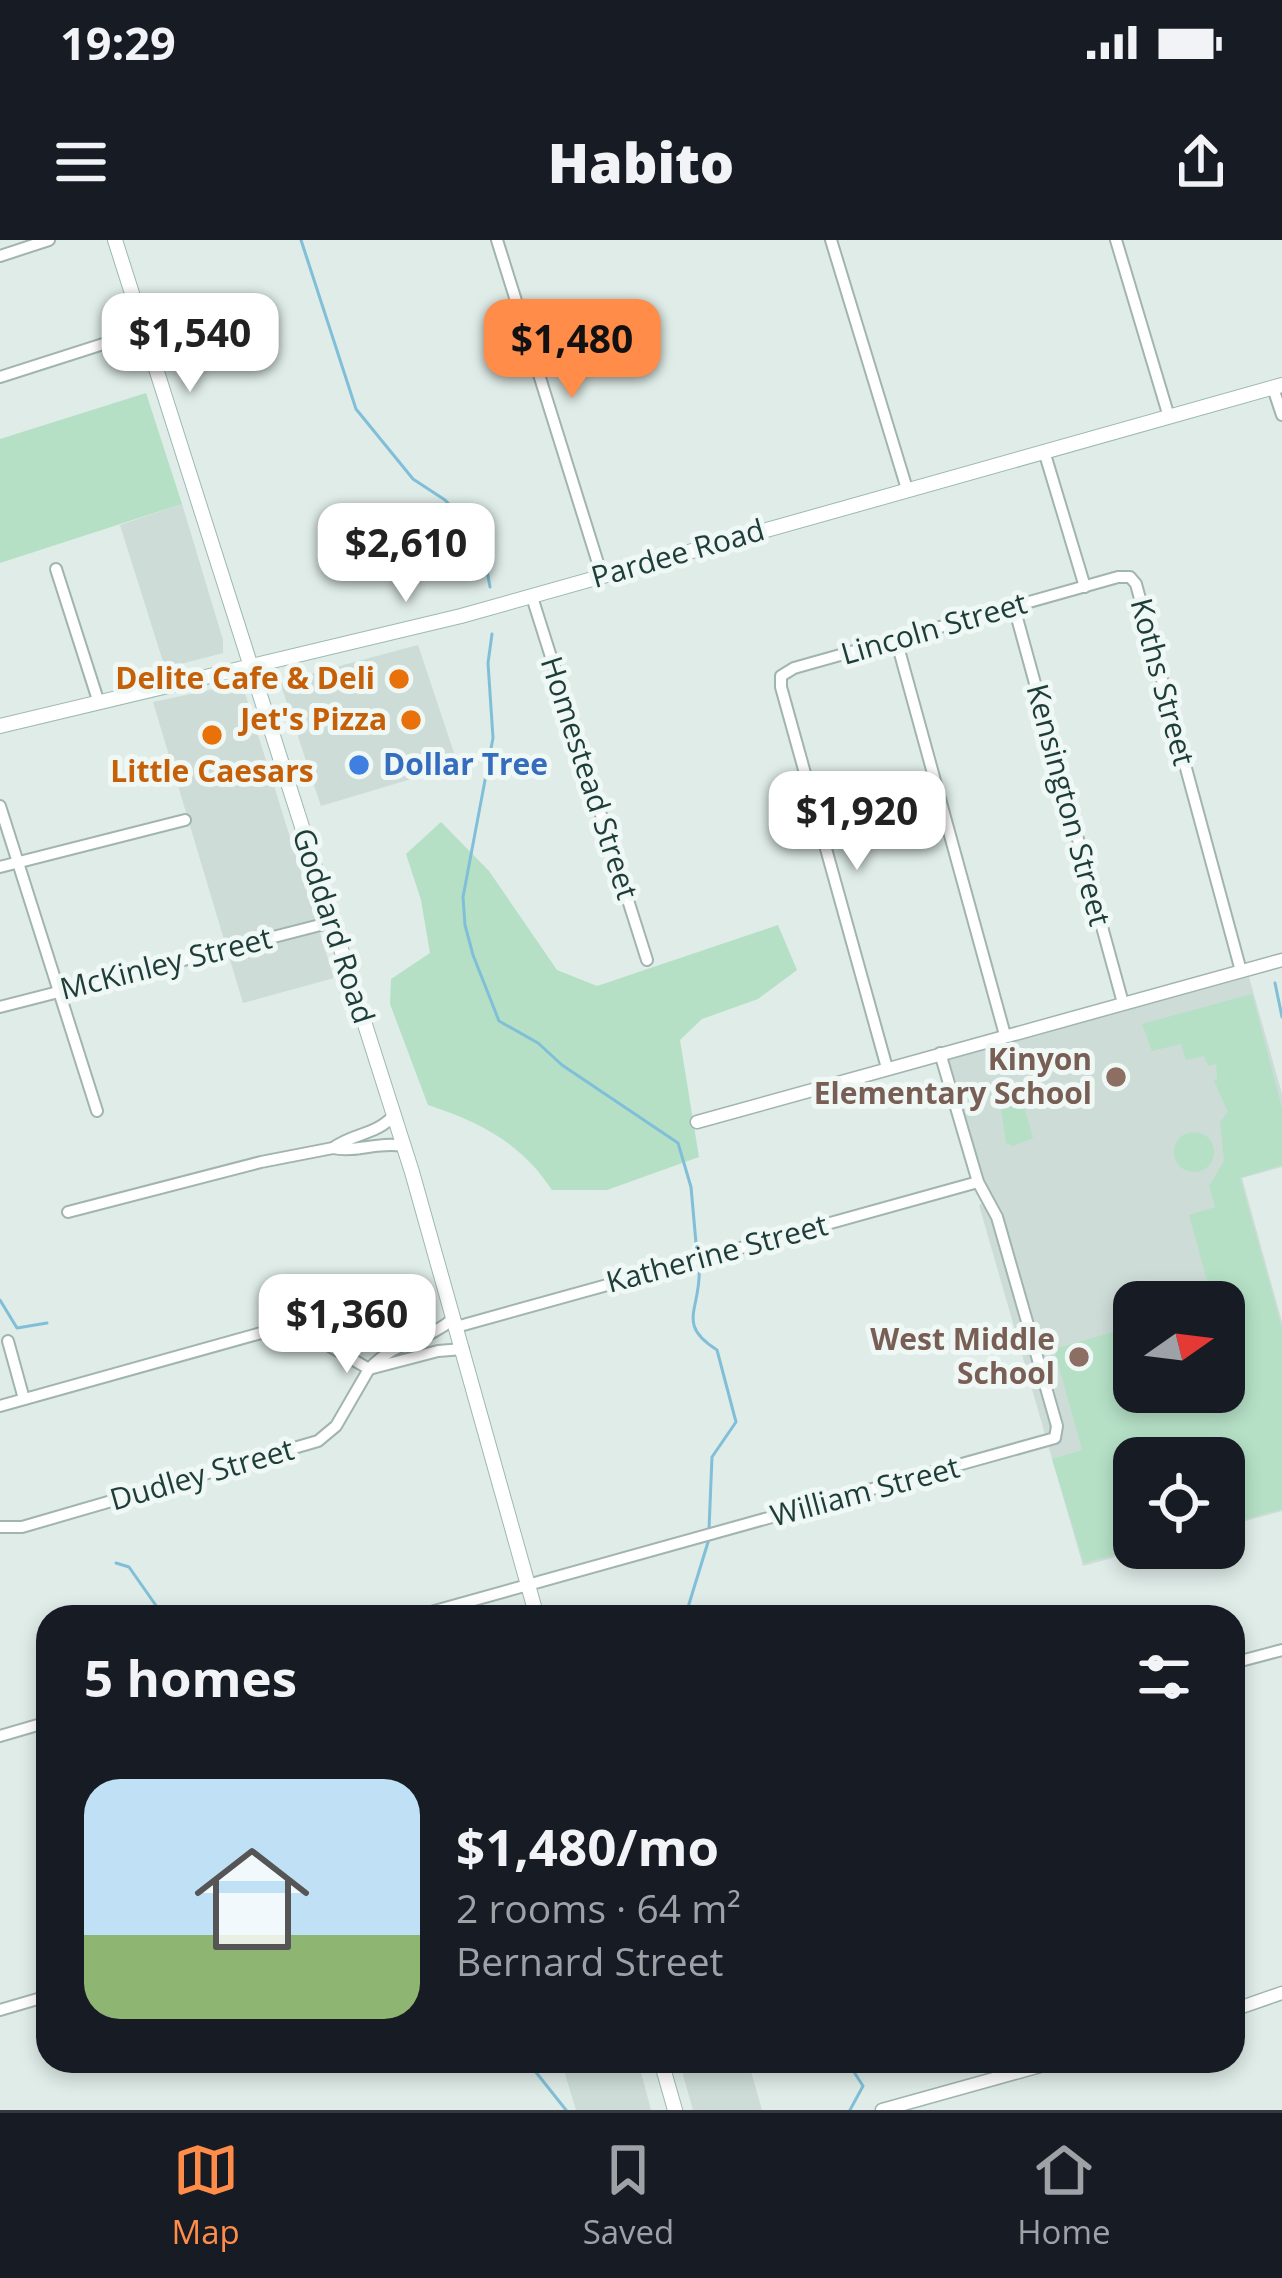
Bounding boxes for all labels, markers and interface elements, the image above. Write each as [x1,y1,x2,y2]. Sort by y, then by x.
text: 19:29 [60,12,176,73]
text: Habito [548,125,734,199]
icon: menu [48,129,114,195]
icon: share [1168,129,1234,195]
pin: $1,540 [92,293,288,395]
pin: $1,480 [474,299,670,401]
text: $1,540 [129,305,251,358]
text: $1,480 [511,311,633,364]
pin: $2,610 [308,503,504,605]
street label: Pardee Road [586,508,769,597]
text: $2,610 [345,515,467,568]
street label: Lincoln Street [836,581,1031,674]
street label: Koths Street [1121,594,1205,770]
street label: Homestead Street [532,651,649,904]
place label: Delite Cafe & Deli [115,657,375,698]
marker: Delite Cafe & Deli [386,666,412,692]
street label: Kensington Street [1017,679,1121,930]
place label: Jet's Pizza [237,698,387,739]
marker: Jet's Pizza [398,707,424,733]
marker: Little Caesars [199,722,225,748]
place label: Dollar Tree [383,743,548,784]
place label: Little Caesars [110,750,314,791]
marker: Dollar Tree [346,752,372,778]
pin: $1,920 [759,771,955,873]
text: $1,920 [796,783,918,836]
street label: Goddard Road [284,823,385,1029]
street label: McKinley Street [56,916,276,1009]
place label: Kinyon Elementary School [814,1038,1092,1113]
marker: Kinyon Elementary School [1103,1064,1129,1090]
street label: Katherine Street [601,1203,832,1302]
pin: $1,360 [249,1274,445,1376]
north arrow [1113,1281,1245,1413]
map controls [1113,1281,1245,1569]
text: $1,360 [286,1286,408,1339]
place label: West Middle School [870,1318,1055,1393]
marker: West Middle School [1066,1344,1092,1370]
street label: Dudley Street [105,1428,298,1519]
button: locate [1113,1437,1245,1569]
street label: William Street [766,1446,964,1535]
text: 5 homes [84,1642,297,1712]
icon: filters [1131,1644,1197,1710]
text: $1,480/mo [456,1811,719,1881]
icon: home [180,1827,324,1971]
text: 2 rooms · 64 m² [456,1881,741,1934]
text: Bernard Street [456,1934,723,1987]
tab: Map [171,2137,240,2254]
tab: Saved [583,2137,674,2254]
tab: Home [1017,2137,1111,2254]

